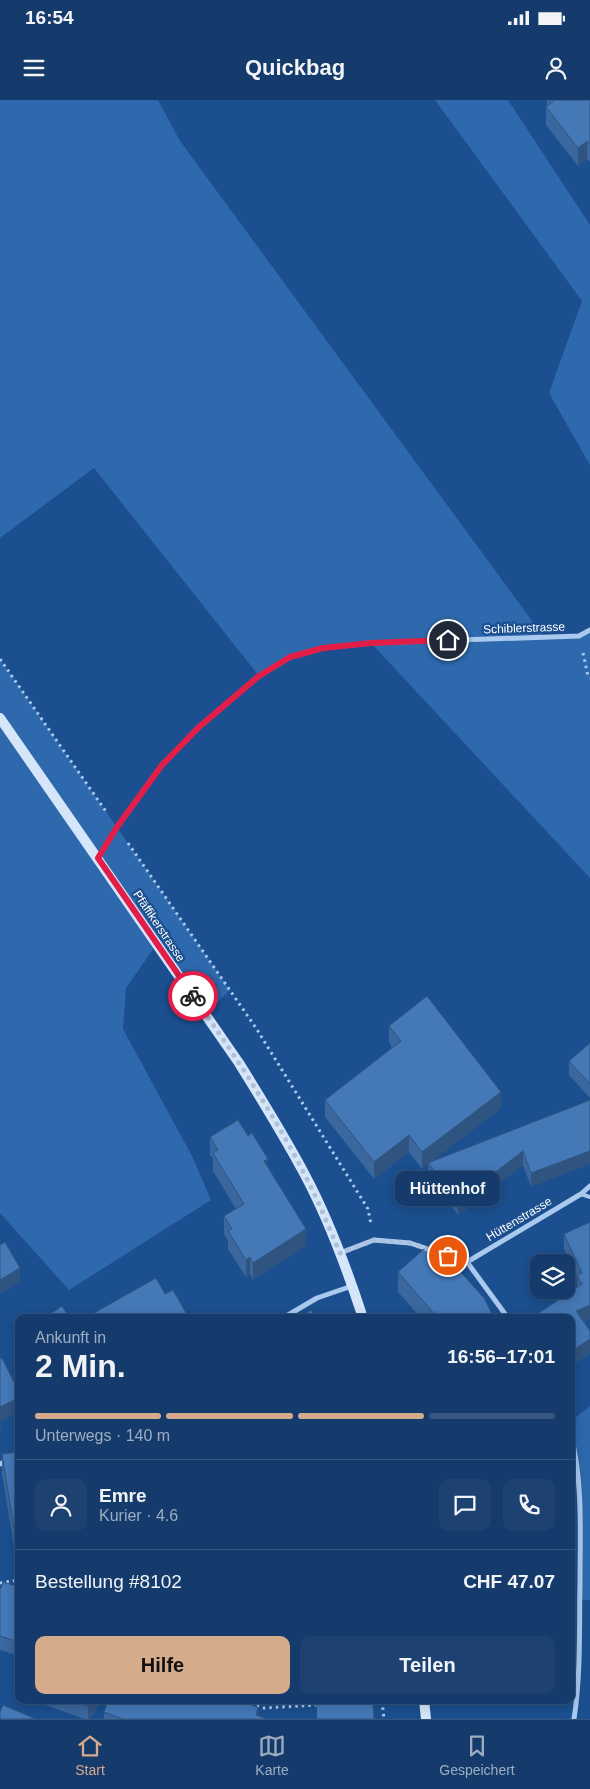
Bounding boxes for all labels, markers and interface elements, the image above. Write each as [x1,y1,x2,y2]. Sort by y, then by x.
text: 16:54 [25,7,74,28]
icon: menu [20,54,48,82]
icon: person [542,54,570,82]
text: Quickbag [245,55,345,80]
pin [427,619,469,661]
street label: Schiblerstrasse [483,620,566,636]
icon: home [434,626,462,654]
street label: Pfäffikerstrasse [130,888,188,964]
courier [168,971,218,1021]
icon: bike [179,982,207,1010]
callout: Hüttenhof [396,1171,500,1206]
text: Hüttenhof [410,1180,485,1197]
street label: Hüttenstrasse [484,1194,555,1244]
pin [427,1235,469,1277]
icon: bag [434,1242,462,1270]
map controls [530,1254,575,1299]
button: layers [530,1254,575,1299]
text: Ankunft in [35,1329,106,1346]
text: 16:56–17:01 [447,1346,555,1367]
text: 2 Min. [35,1348,126,1384]
text: Unterwegs · 140 m [35,1427,170,1444]
button: person [35,1479,87,1531]
button: chat [439,1479,491,1531]
button: phone [503,1479,555,1531]
text: Emre [99,1485,147,1506]
text: Kurier · 4.6 [99,1507,178,1524]
text: Bestellung #8102 [35,1571,182,1592]
text: CHF 47.07 [463,1571,555,1592]
button: Hilfe [35,1636,290,1694]
button: Teilen [300,1636,555,1694]
tab: Start [75,1732,105,1778]
tab: Karte [255,1732,289,1778]
tab: Gespeichert [439,1732,515,1778]

